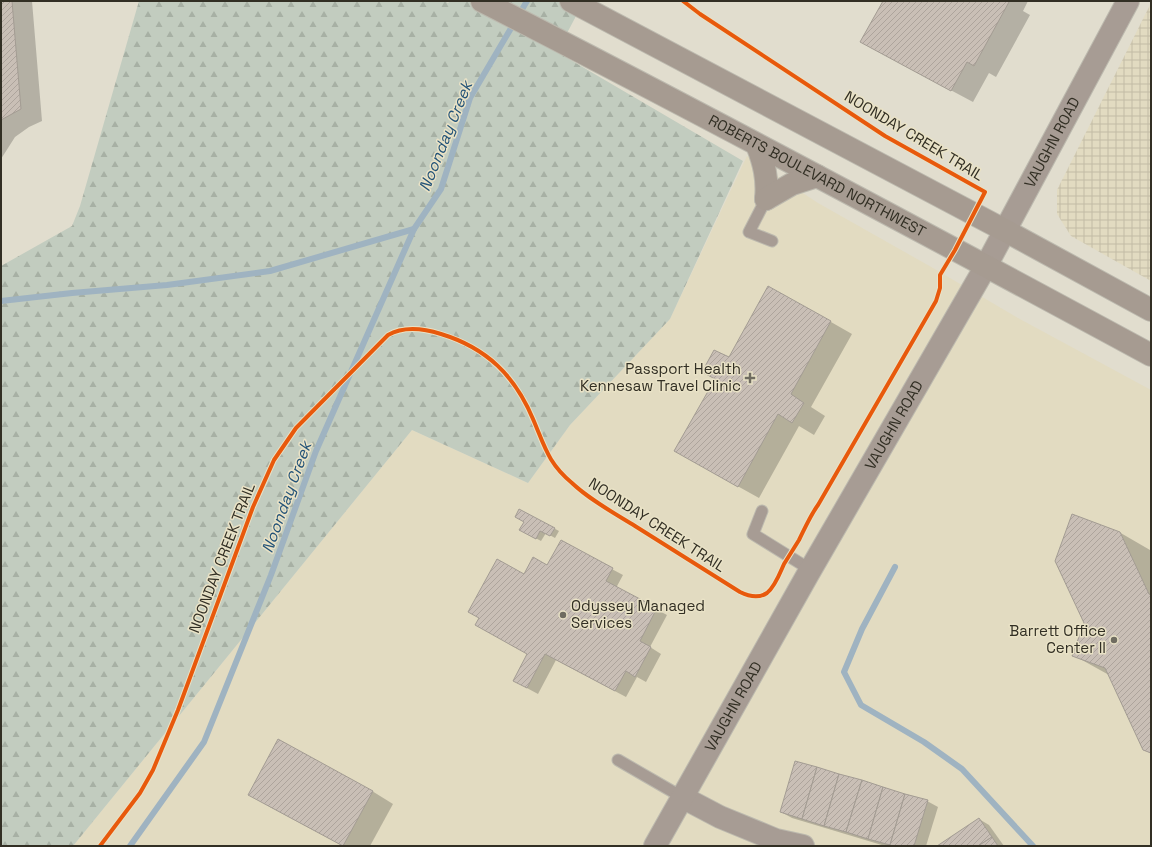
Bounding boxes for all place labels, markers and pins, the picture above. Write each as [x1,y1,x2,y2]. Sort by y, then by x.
place label: Passport Health Kennesaw Travel Clinic [580,359,741,395]
marker: Passport Health Kennesaw Travel Clinic [744,372,756,384]
place label: Odyssey Managed Services [571,596,705,632]
marker: Odyssey Managed Services [558,610,568,620]
place label: Barrett Office Center II [1009,621,1106,657]
marker: Barrett Office Center II [1109,635,1119,645]

